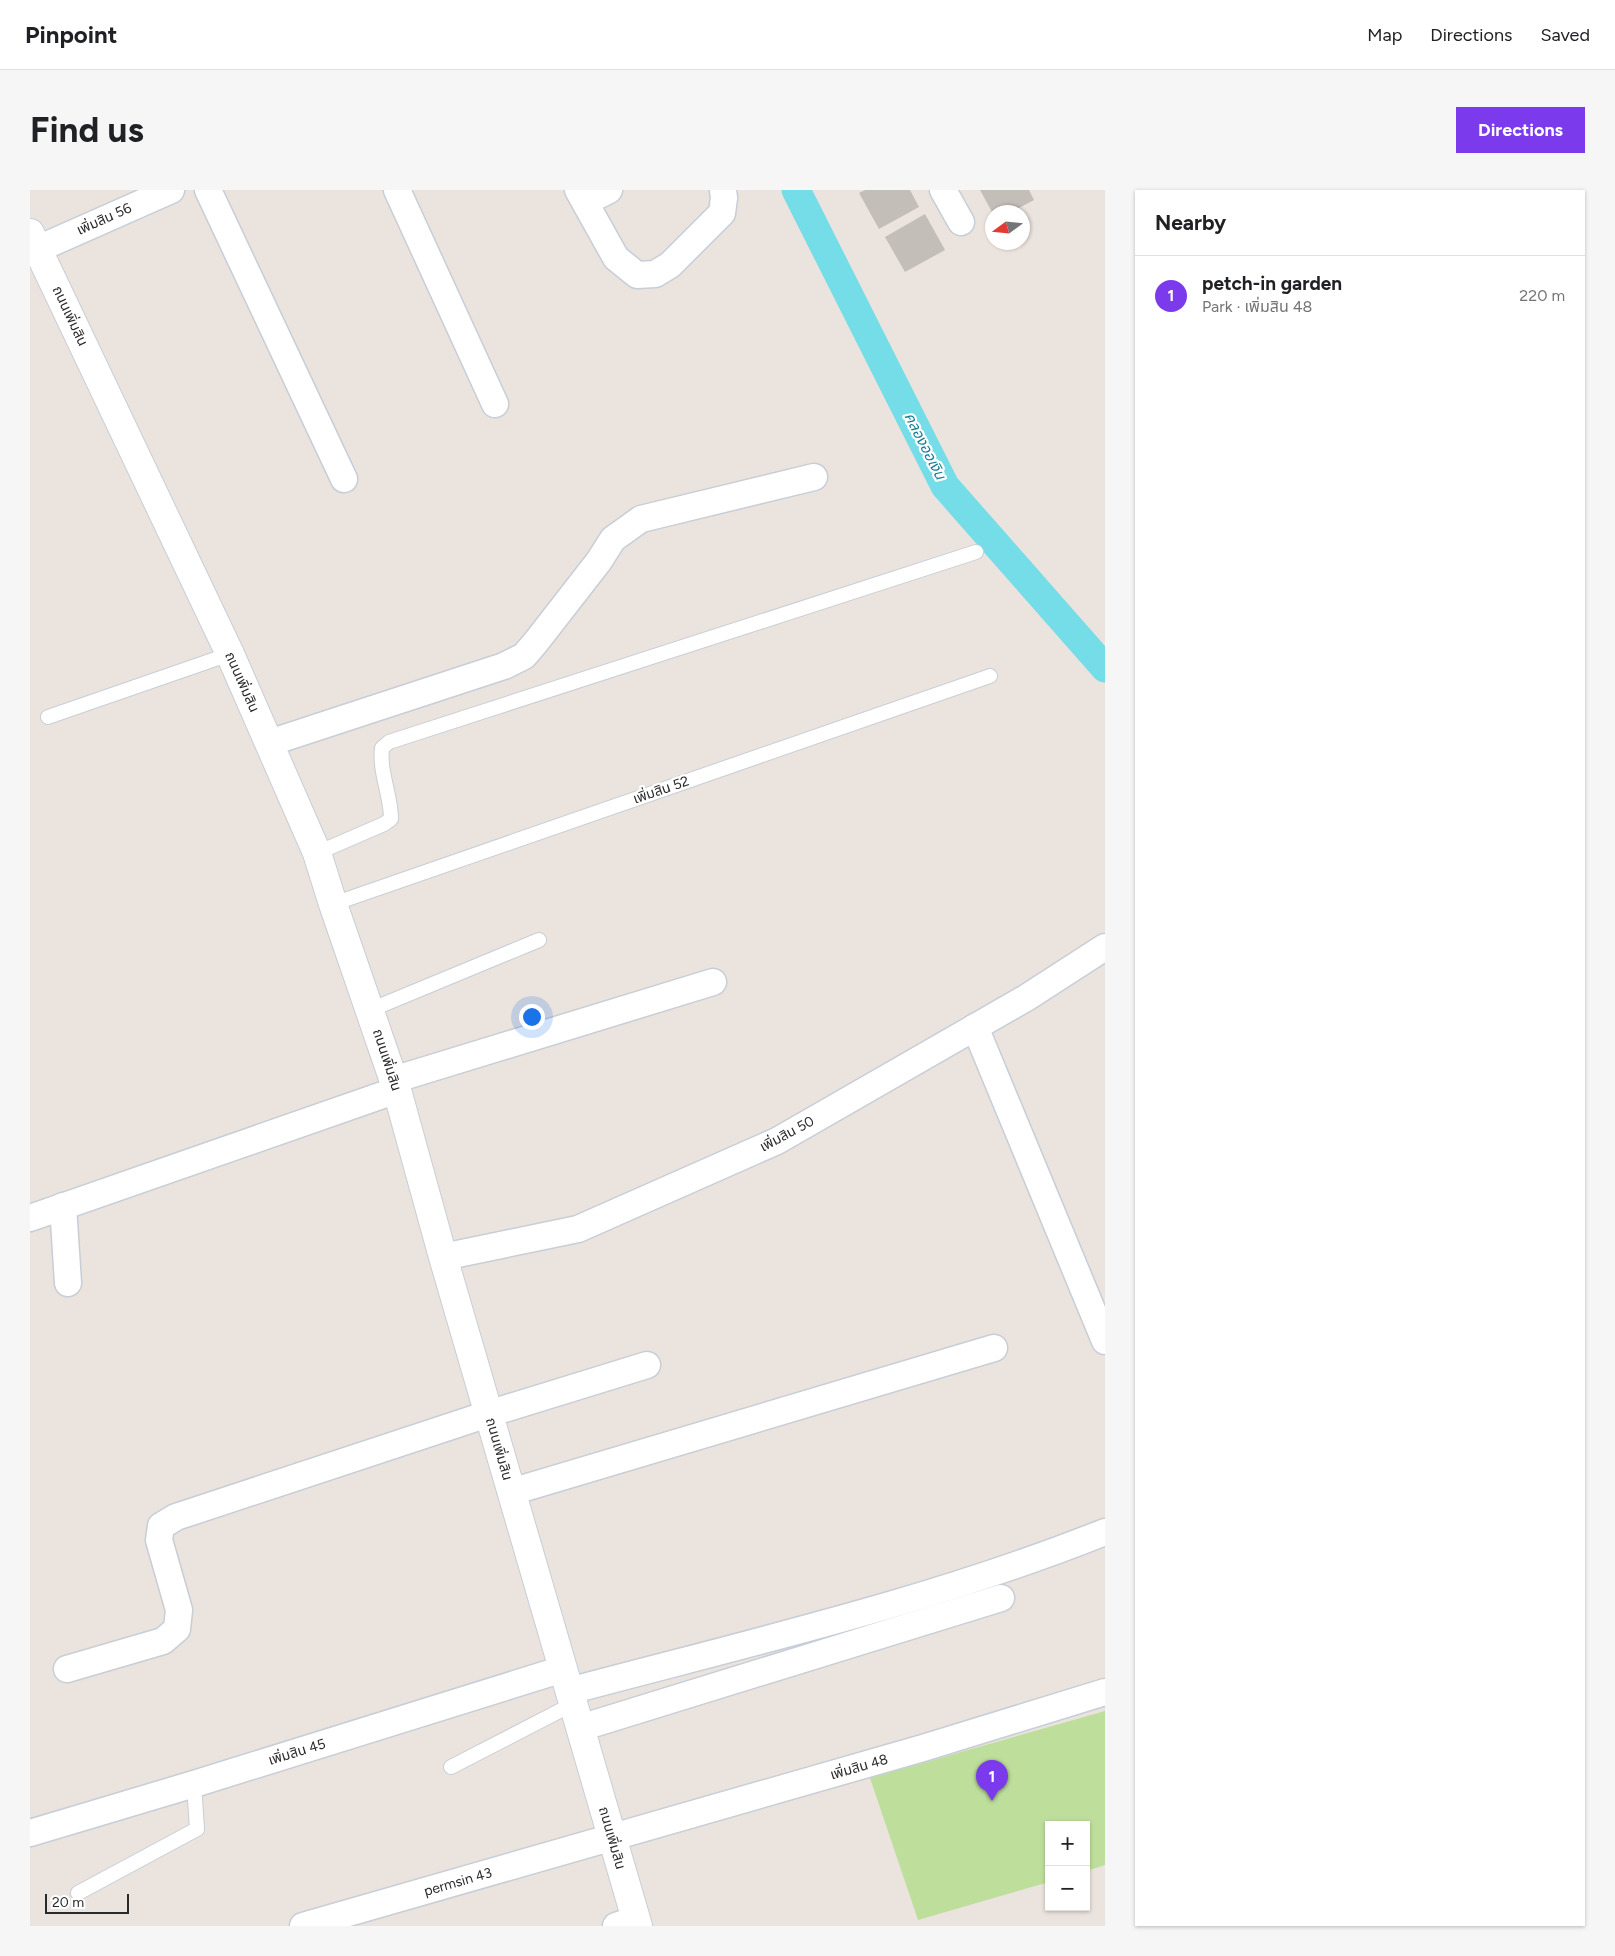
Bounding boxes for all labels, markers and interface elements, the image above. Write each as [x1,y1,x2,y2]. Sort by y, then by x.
text: Pinpoint [25,20,117,49]
text: Map [1367,24,1402,46]
text: Directions [1430,24,1512,46]
text: Saved [1540,24,1590,46]
button: Directions [1456,107,1585,153]
text: Find us [30,109,144,151]
street label: เพิ่มสิน 56 [73,198,134,239]
north arrow [985,205,1030,250]
text: Nearby [1155,210,1226,235]
text: petch-in garden [1202,272,1342,295]
street label: ถนนเพิ่มสิน [49,283,92,349]
text: 1 [1168,286,1174,305]
text: 220 m [1519,286,1565,305]
text: Park · เพิ่มสิน 48 [1202,297,1312,316]
water label: คลองออเงิน [900,410,950,483]
street label: ถนนเพิ่มสิน [221,649,264,715]
street label: เพิ่มสิน 52 [630,771,691,807]
your location [519,1004,545,1030]
street label: ถนนเพิ่มสิน [369,1026,406,1093]
street label: เพิ่มสิน 50 [756,1112,817,1155]
street label: ถนนเพิ่มสิน [482,1415,517,1482]
street label: เพิ่มสิน 45 [266,1734,328,1769]
street label: เพิ่มสิน 48 [828,1749,890,1783]
pin: 1 [976,1760,1008,1801]
street label: ถนนเพิ่มสิน [595,1804,630,1871]
map controls [1045,1821,1090,1911]
button: + [1045,1821,1090,1866]
street label: permsin 43 [422,1864,494,1899]
button: − [1045,1866,1090,1911]
scale bar [45,1891,129,1914]
text: 20 m [52,1894,84,1911]

